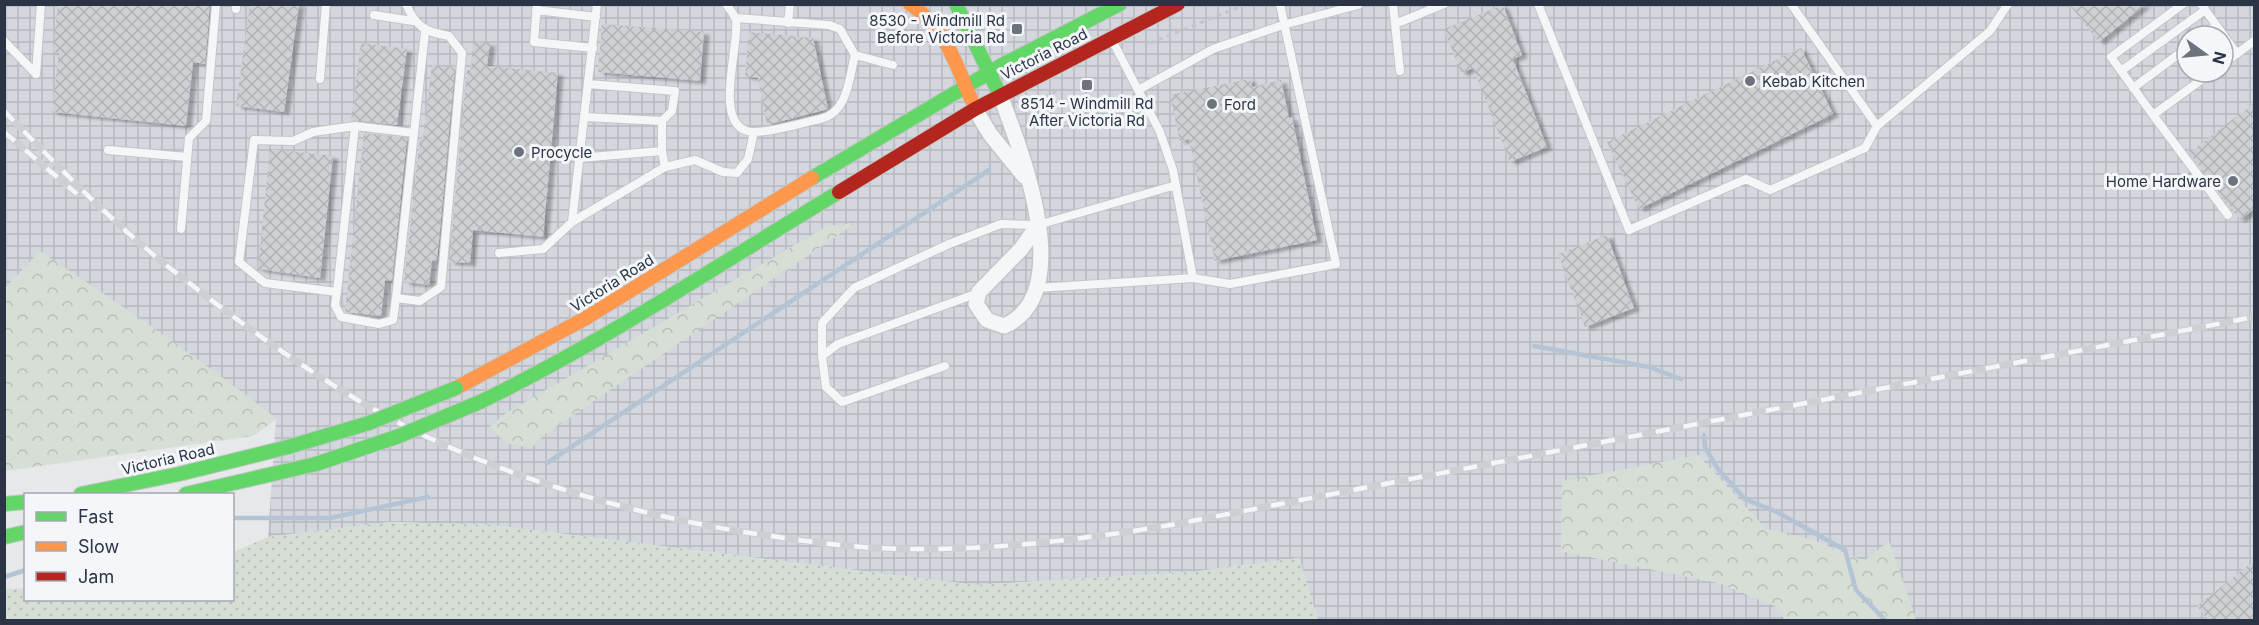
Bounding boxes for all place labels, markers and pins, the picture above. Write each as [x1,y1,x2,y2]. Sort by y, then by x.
place label: 8530 - Windmill Rd Before Victoria Rd [869,11,1005,47]
marker: 8530 - Windmill Rd Before Victoria Rd [1010,22,1024,36]
place label: Kebab Kitchen [1762,72,1865,91]
marker: Kebab Kitchen [1743,74,1757,88]
marker: 8514 - Windmill Rd After Victoria Rd [1080,78,1094,92]
place label: 8514 - Windmill Rd After Victoria Rd [1021,94,1153,130]
place label: Ford [1224,95,1256,114]
marker: Ford [1205,97,1219,111]
place label: Procycle [531,143,592,162]
marker: Procycle [512,145,526,159]
place label: Home Hardware [2106,172,2221,191]
marker: Home Hardware [2226,174,2240,188]

